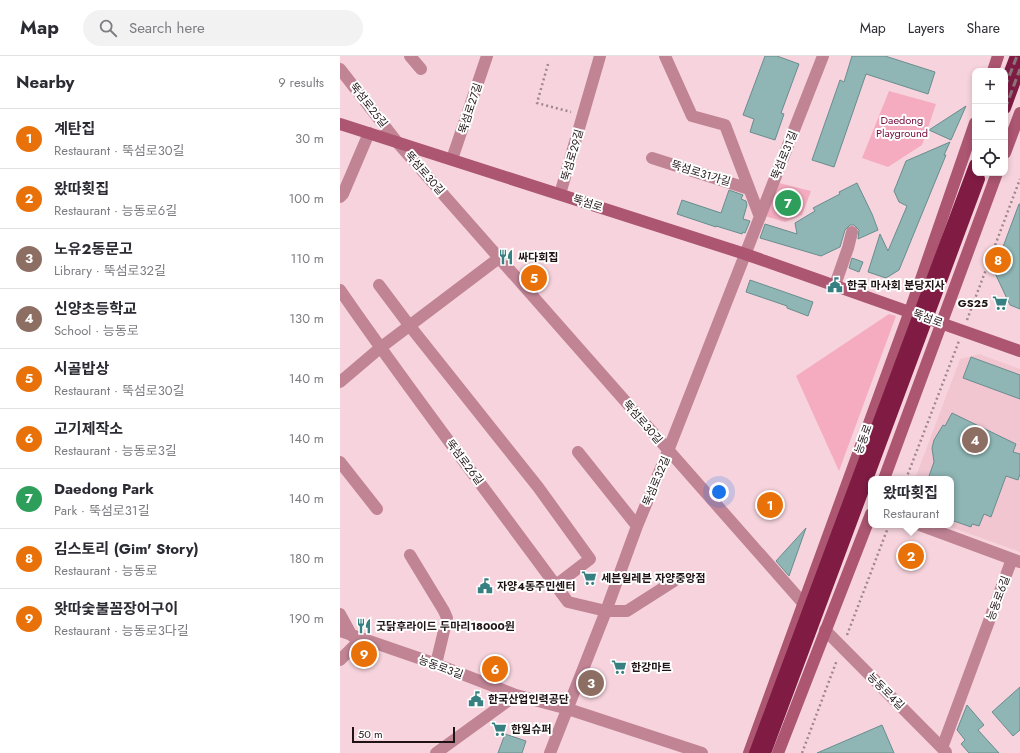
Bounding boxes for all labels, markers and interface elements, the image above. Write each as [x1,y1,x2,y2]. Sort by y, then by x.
search box [83,10,363,46]
text: Map [20,14,59,41]
icon: search [97,17,119,39]
text: Search here [129,17,205,39]
text: Map [860,18,886,38]
text: Layers [908,18,944,38]
text: Share [966,18,1000,38]
map controls [972,68,1008,176]
button: + [972,68,1008,104]
text: Nearby [16,70,74,94]
text: 9 results [278,73,324,92]
street label: 뚝섬로25길 [346,79,392,131]
street label: 뚝섬로27길 [454,81,486,135]
button: − [972,104,1008,140]
park label: Daedong Playground [876,112,928,141]
text: 계탄집 [54,118,95,140]
street label: 뚝섬로29길 [557,127,587,183]
street label: 뚝섬로31길 [767,128,801,182]
text: 1 [26,129,32,148]
text: 30 m [295,129,324,148]
button: locate [972,140,1008,176]
text: Restaurant · 뚝섬로30길 [54,141,185,160]
street label: 뚝섬로30길 [402,148,448,198]
street label: 뚝섬로31가길 [669,156,733,190]
text: 왔따횟집 [54,178,109,200]
pin: 7 [775,188,801,218]
text: 2 [25,189,33,208]
text: 100 m [289,189,324,208]
street label: 뚝섬로 [571,191,605,215]
text: Restaurant · 능동로6길 [54,201,177,220]
text: 노유2동문고 [54,238,133,260]
pin: 8 [985,245,1011,275]
restaurant icon: 싸다회집 [497,248,515,266]
text: 3 [25,249,33,268]
text: 110 m [290,249,324,268]
place label: 싸다회집 [518,249,558,265]
text: Library · 뚝섬로32길 [54,261,166,280]
pin: 5 [521,263,547,293]
public building icon: 한국 마사회 분당지사 [826,276,844,294]
place label: 한국 마사회 분당지사 [847,277,945,293]
supermarket icon: GS25 [991,294,1009,312]
place label: GS25 [958,295,988,311]
text: 신양초등학교 [54,298,137,320]
street label: 뚝섬로 [911,305,945,331]
text: 4 [24,309,34,328]
text: 130 m [289,309,324,328]
text: School · 능동로 [54,321,139,340]
text: 시골밥상 [54,358,109,380]
text: 5 [25,369,33,388]
text: 140 m [289,369,324,388]
text: Restaurant · 뚝섬로30길 [54,381,185,400]
street label: 뚝섬로30길 [620,397,666,447]
text: 고기제작소 [54,418,123,440]
street label: 능동로 [850,422,876,456]
pin: 4 [962,425,988,455]
text: 6 [25,429,33,448]
text: 140 m [289,429,324,448]
street label: 뚝섬로26길 [443,436,487,488]
text: Restaurant · 능동로3길 [54,441,177,460]
street label: 뚝섬로32길 [638,454,674,508]
popup [868,476,954,528]
text: Daedong Park [54,478,154,500]
your location [709,482,729,502]
text: 왔따횟집 [883,482,938,504]
text: 7 [25,489,33,508]
text: 140 m [289,489,324,508]
pin: 1 [757,490,783,520]
text: Park · 뚝섬로31길 [54,501,150,520]
text: Restaurant [883,504,939,523]
text: 김스토리 (Gim' Story) [54,538,199,560]
pin: 2 [898,541,924,571]
text: 8 [25,549,33,568]
text: 180 m [289,549,324,568]
text: Restaurant · 능동로 [54,561,158,580]
supermarket icon: 세븐일레븐 자양중앙점 [580,569,598,587]
place label: 세븐일레븐 자양중앙점 [601,570,706,586]
street label: 능동로6길 [982,573,1014,623]
public building icon: 자양4동주민센터 [476,577,494,595]
place label: 자양4동주민센터 [497,578,576,594]
text: 왓따숯불꼼장어구이 [54,598,178,620]
text: 9 [25,609,33,628]
text: 190 m [289,609,324,628]
restaurant icon: 굿닭후라이드 두마리18000원 [355,617,373,635]
place label: 굿닭후라이드 두마리18000원 [376,618,515,634]
text: Restaurant · 능동로3다길 [54,621,189,640]
pin: 9 [351,639,377,669]
street label: 능동로3길 [416,652,466,682]
pin: 6 [482,654,508,684]
supermarket icon: 한강마트 [610,658,628,676]
place label: 한강마트 [631,659,671,675]
pin: 3 [578,668,604,698]
street label: 능동로4길 [864,669,908,713]
public building icon: 한국산업인력공단 [467,690,485,708]
place label: 한국산업인력공단 [488,691,569,707]
supermarket icon: 한일슈퍼 [490,720,508,738]
place label: 한일슈퍼 [511,721,551,737]
scale bar [352,725,455,744]
text: 50 m [358,726,383,742]

